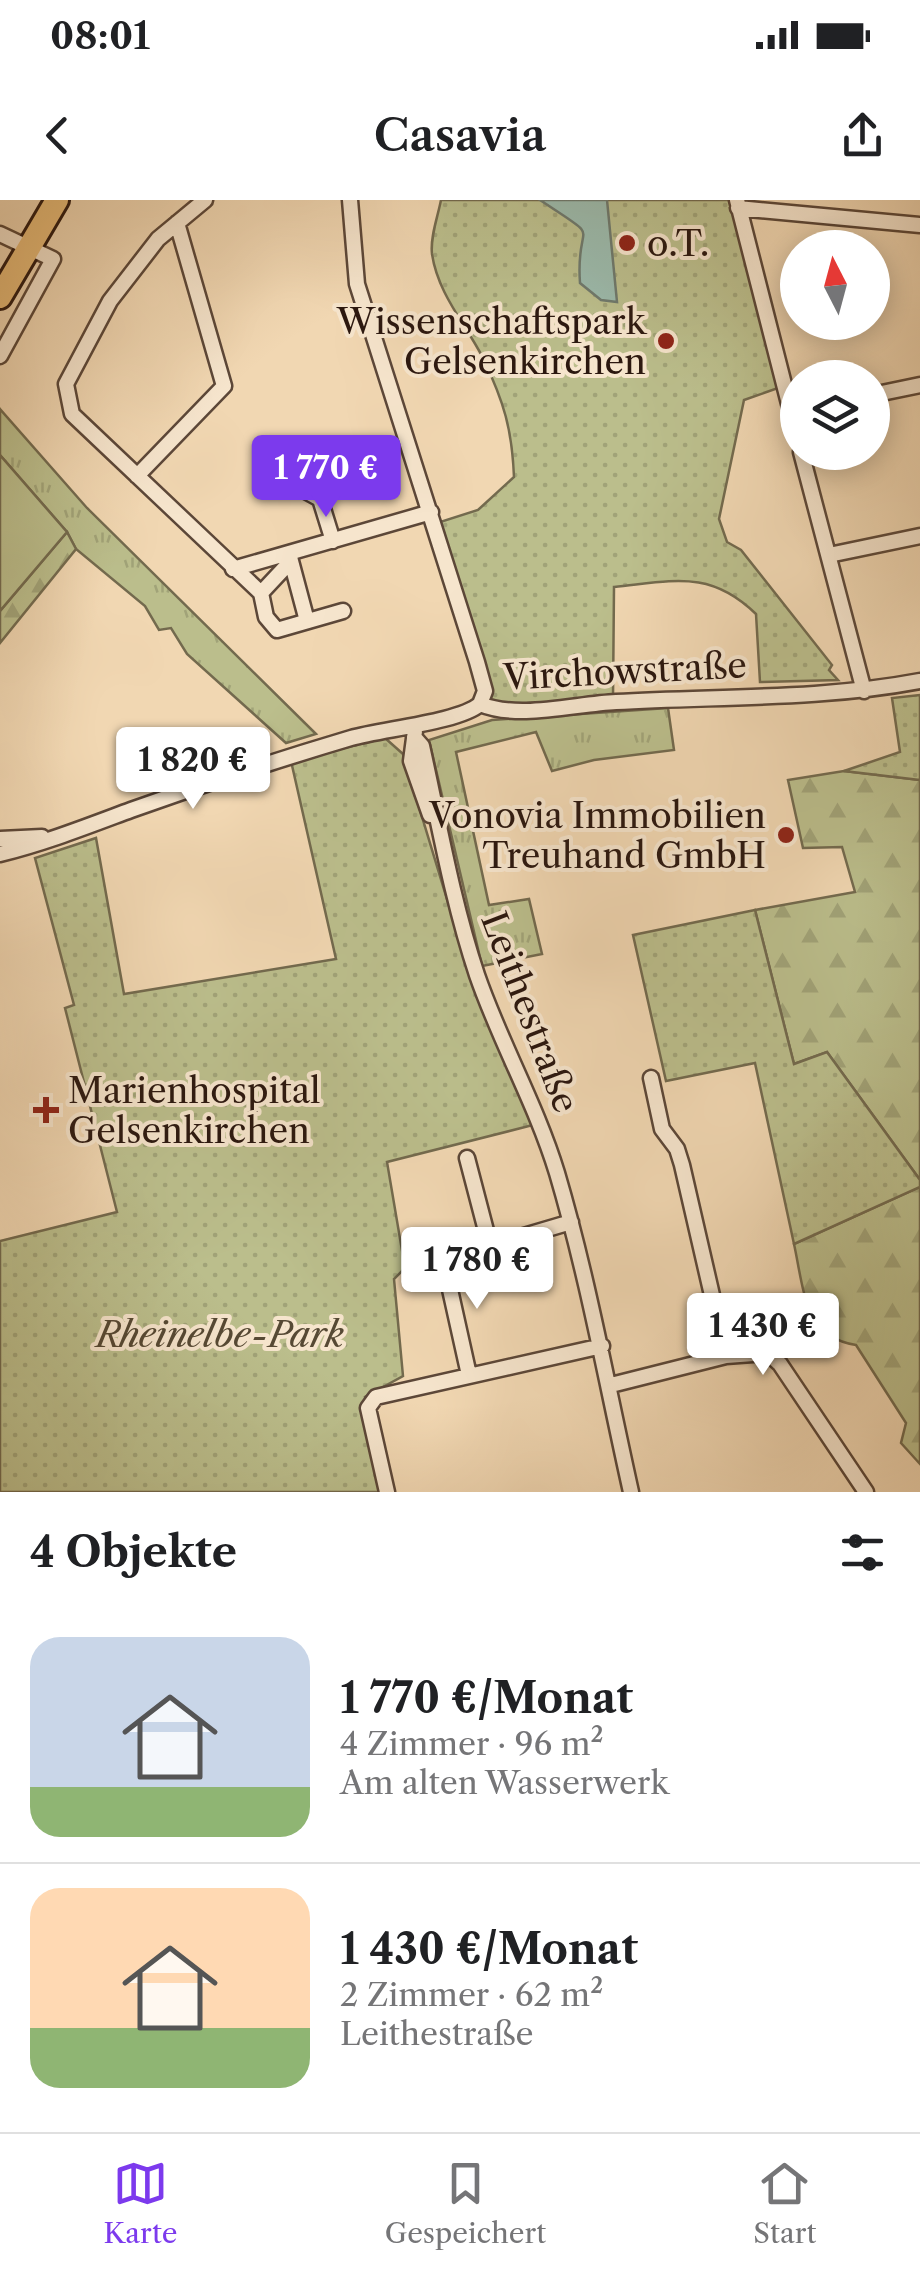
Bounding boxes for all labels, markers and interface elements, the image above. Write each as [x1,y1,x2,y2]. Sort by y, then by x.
text: 08:01 [50,12,150,59]
text: Casavia [374,107,546,163]
icon: back [30,108,85,163]
icon: share [835,108,890,163]
place label: o.T. [647,222,709,265]
north arrow [780,230,890,340]
map controls [780,230,890,470]
marker: o.T. [616,232,638,254]
place label: Wissenschaftspark Gelsenkirchen [336,300,648,383]
marker: Wissenschaftspark Gelsenkirchen [655,330,677,352]
button: layers [780,360,890,470]
pin: 1 770 € [234,435,418,520]
text: 1 770 € [274,448,378,487]
street label: Virchowstraße [501,643,748,699]
pin: 1 820 € [101,727,285,812]
text: 1 820 € [138,740,248,779]
place label: Vonovia Immobilien Treuhand GmbH [428,794,766,877]
marker: Vonovia Immobilien Treuhand GmbH [775,824,797,846]
street label: Leithestraße [472,906,588,1118]
place label: Marienhospital Gelsenkirchen [68,1069,321,1152]
marker: Marienhospital Gelsenkirchen [33,1097,59,1123]
pin: 1 780 € [385,1227,569,1312]
text: 1 780 € [423,1240,531,1279]
pin: 1 430 € [671,1293,855,1378]
text: 1 430 € [709,1306,817,1345]
park label: Rheinelbe-Park [93,1313,344,1356]
icon: filters [835,1525,890,1580]
text: 4 Objekte [30,1526,237,1578]
text: 1 770 €/Monat [340,1672,633,1724]
icon: home [110,1677,230,1797]
text: 4 Zimmer · 96 m² [340,1724,604,1763]
text: Am alten Wasserwerk [340,1763,669,1802]
text: 1 430 €/Monat [340,1923,638,1975]
icon: home [110,1928,230,2048]
text: 2 Zimmer · 62 m² [340,1975,603,2014]
text: Leithestraße [340,2014,533,2053]
tab: Karte [104,2156,177,2250]
tab: Gespeichert [385,2156,546,2250]
tab: Start [753,2156,816,2250]

